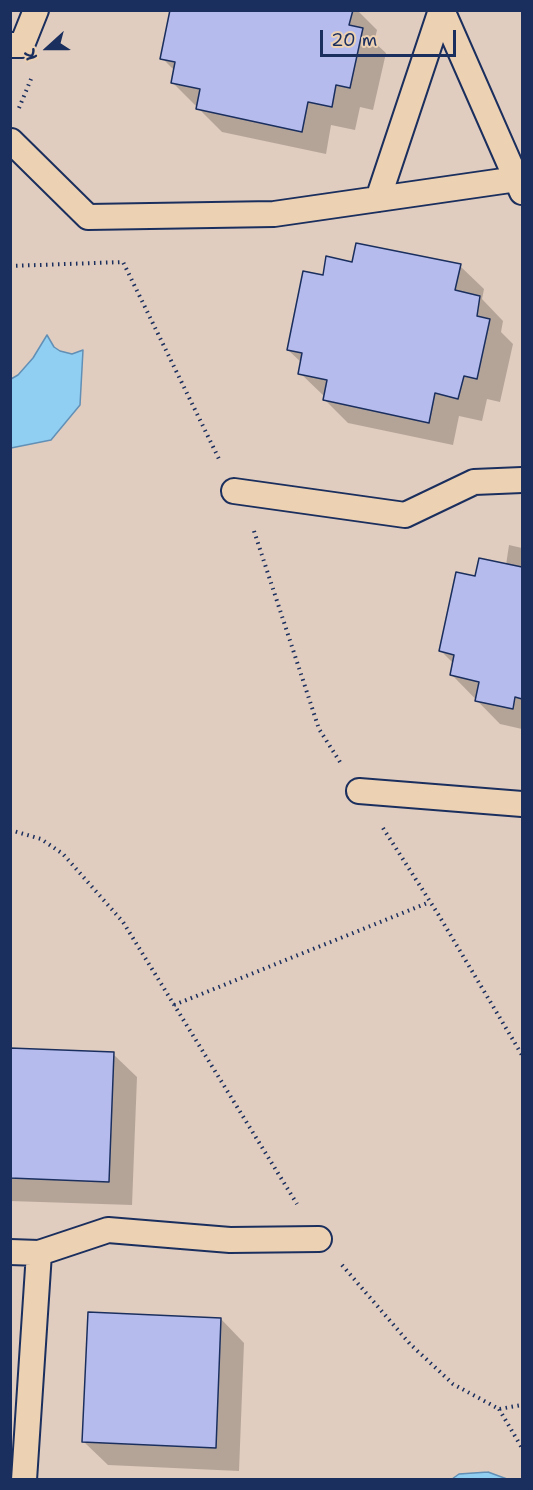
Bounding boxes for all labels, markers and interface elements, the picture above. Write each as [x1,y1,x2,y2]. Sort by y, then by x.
north arrow [18,18,78,78]
scale bar [323,18,460,56]
text: 20 m [331,28,377,52]
text: K [19,46,42,63]

